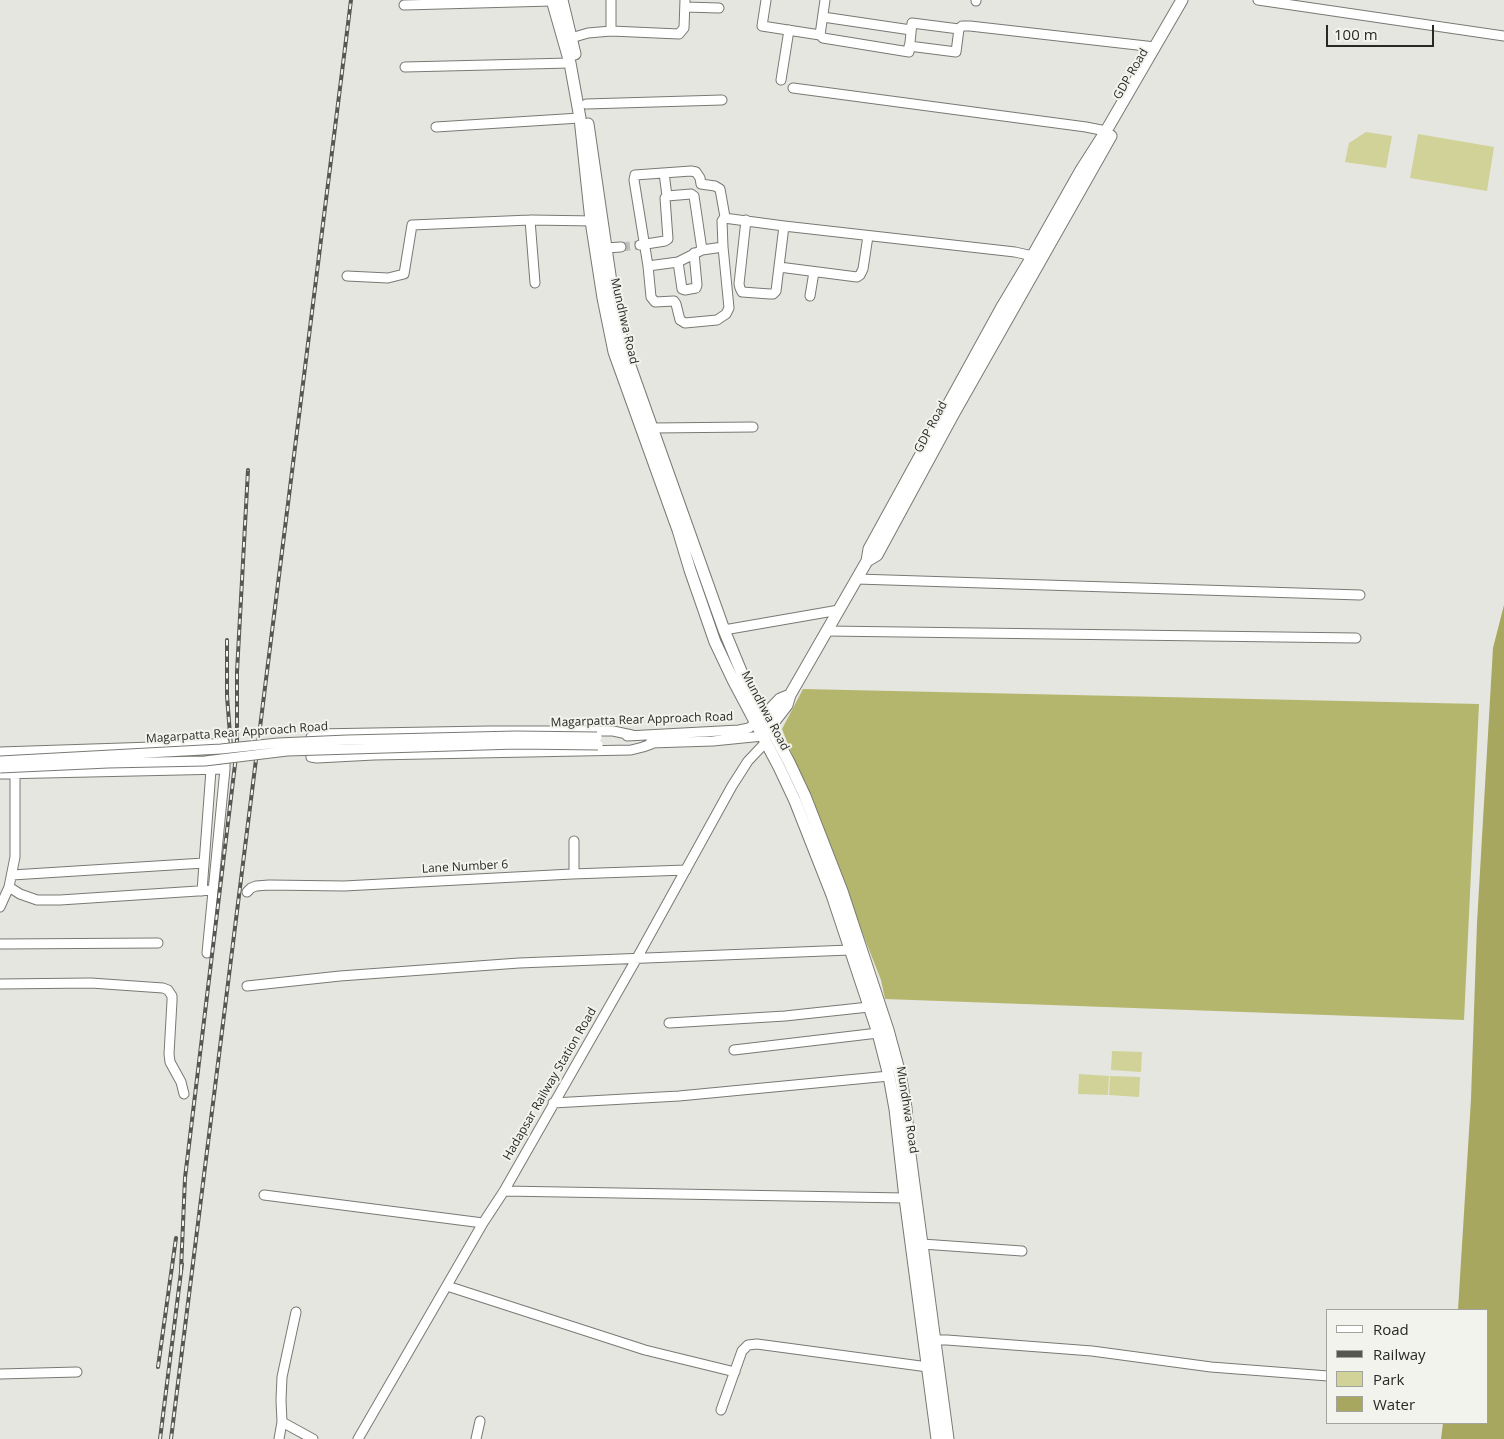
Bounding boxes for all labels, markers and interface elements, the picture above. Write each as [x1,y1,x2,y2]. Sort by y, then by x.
scale bar [1329,15,1436,47]
text: 100 m [1334,24,1378,44]
street label: GDP Road [1111,46,1151,102]
street label: Mundhwa Road [607,277,641,365]
street label: GDP Road [911,399,951,455]
street label: Mundhwa Road [738,669,792,753]
street label: Magarpatta Rear Approach Road [550,710,734,730]
street label: Magarpatta Rear Approach Road [145,719,329,747]
street label: Lane Number 6 [421,858,509,876]
street label: Hadapsar Railway Station Road [500,1005,600,1163]
street label: Mundhwa Road [893,1065,921,1155]
legend [1326,1309,1489,1424]
text: Road [1373,1319,1409,1339]
text: Railway [1373,1344,1426,1364]
text: Park [1373,1369,1404,1389]
text: Water [1373,1394,1415,1414]

